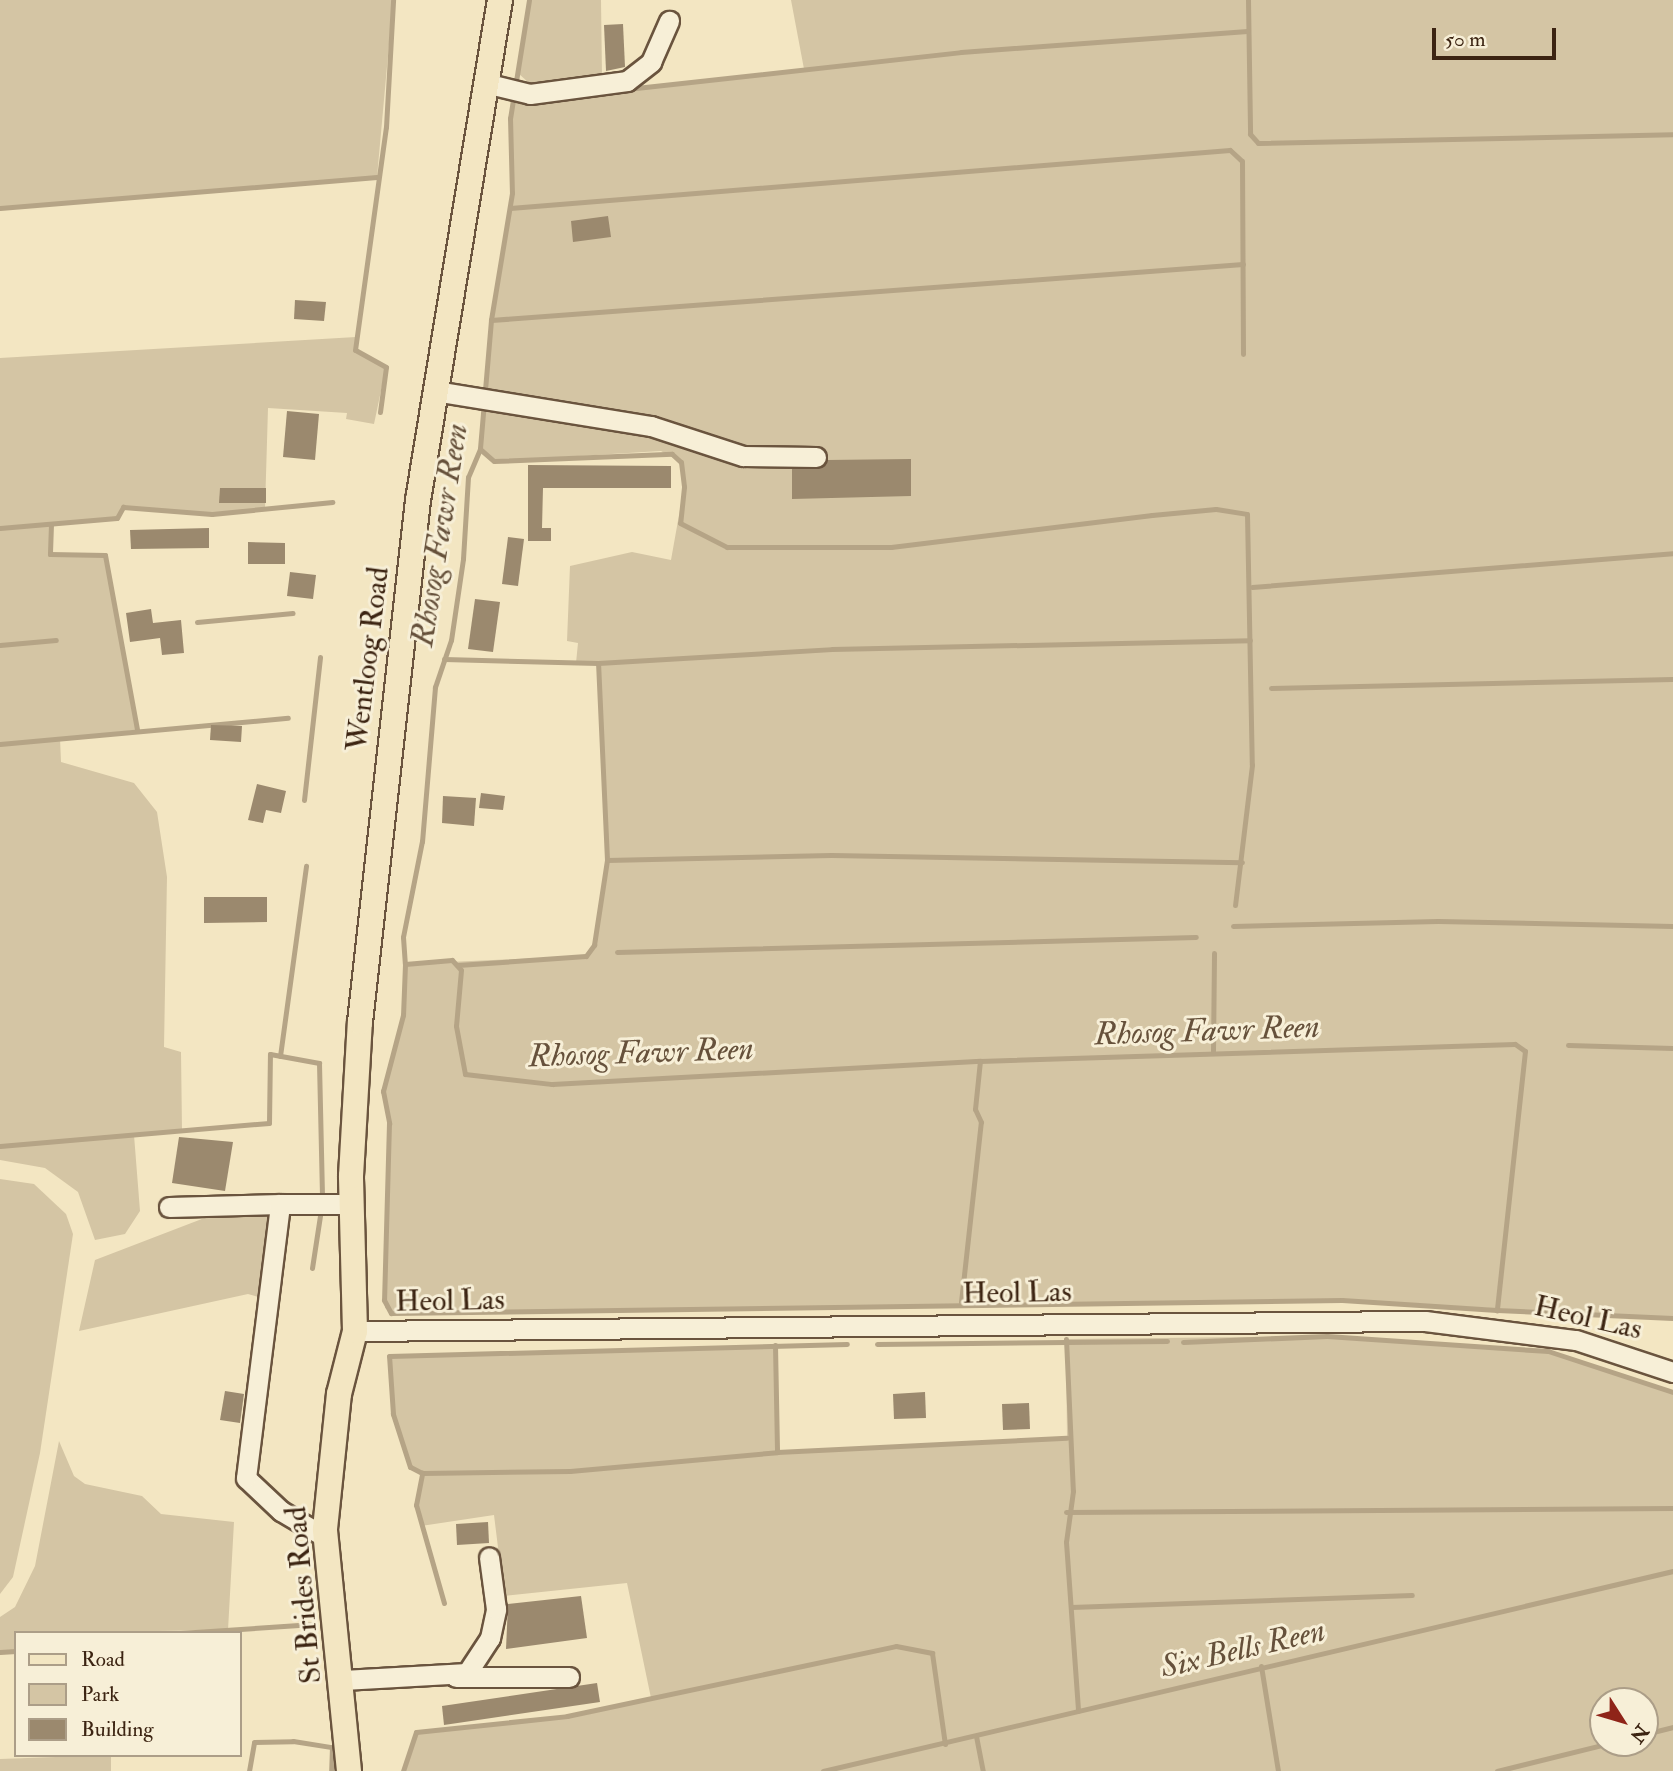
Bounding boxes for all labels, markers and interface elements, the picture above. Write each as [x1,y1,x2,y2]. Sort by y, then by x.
scale bar [1435,14,1559,58]
text: 50 m [1445,26,1486,53]
water label: Rhosog Fawr Reen [403,421,477,649]
street label: Wentloog Road [339,565,397,753]
water label: Rhosog Fawr Reen [1094,1008,1320,1054]
water label: Rhosog Fawr Reen [528,1030,754,1076]
street label: Heol Las [962,1274,1072,1312]
street label: Heol Las [395,1282,505,1320]
street label: Heol Las [1531,1288,1645,1348]
street label: St Brides Road [278,1505,330,1685]
water label: Six Bells Reen [1157,1611,1329,1687]
legend [14,1631,242,1757]
text: Road [81,1646,125,1673]
text: Park [81,1681,119,1708]
north arrow [1589,1687,1659,1757]
text: Building [81,1716,154,1743]
text: N [1624,1719,1654,1747]

